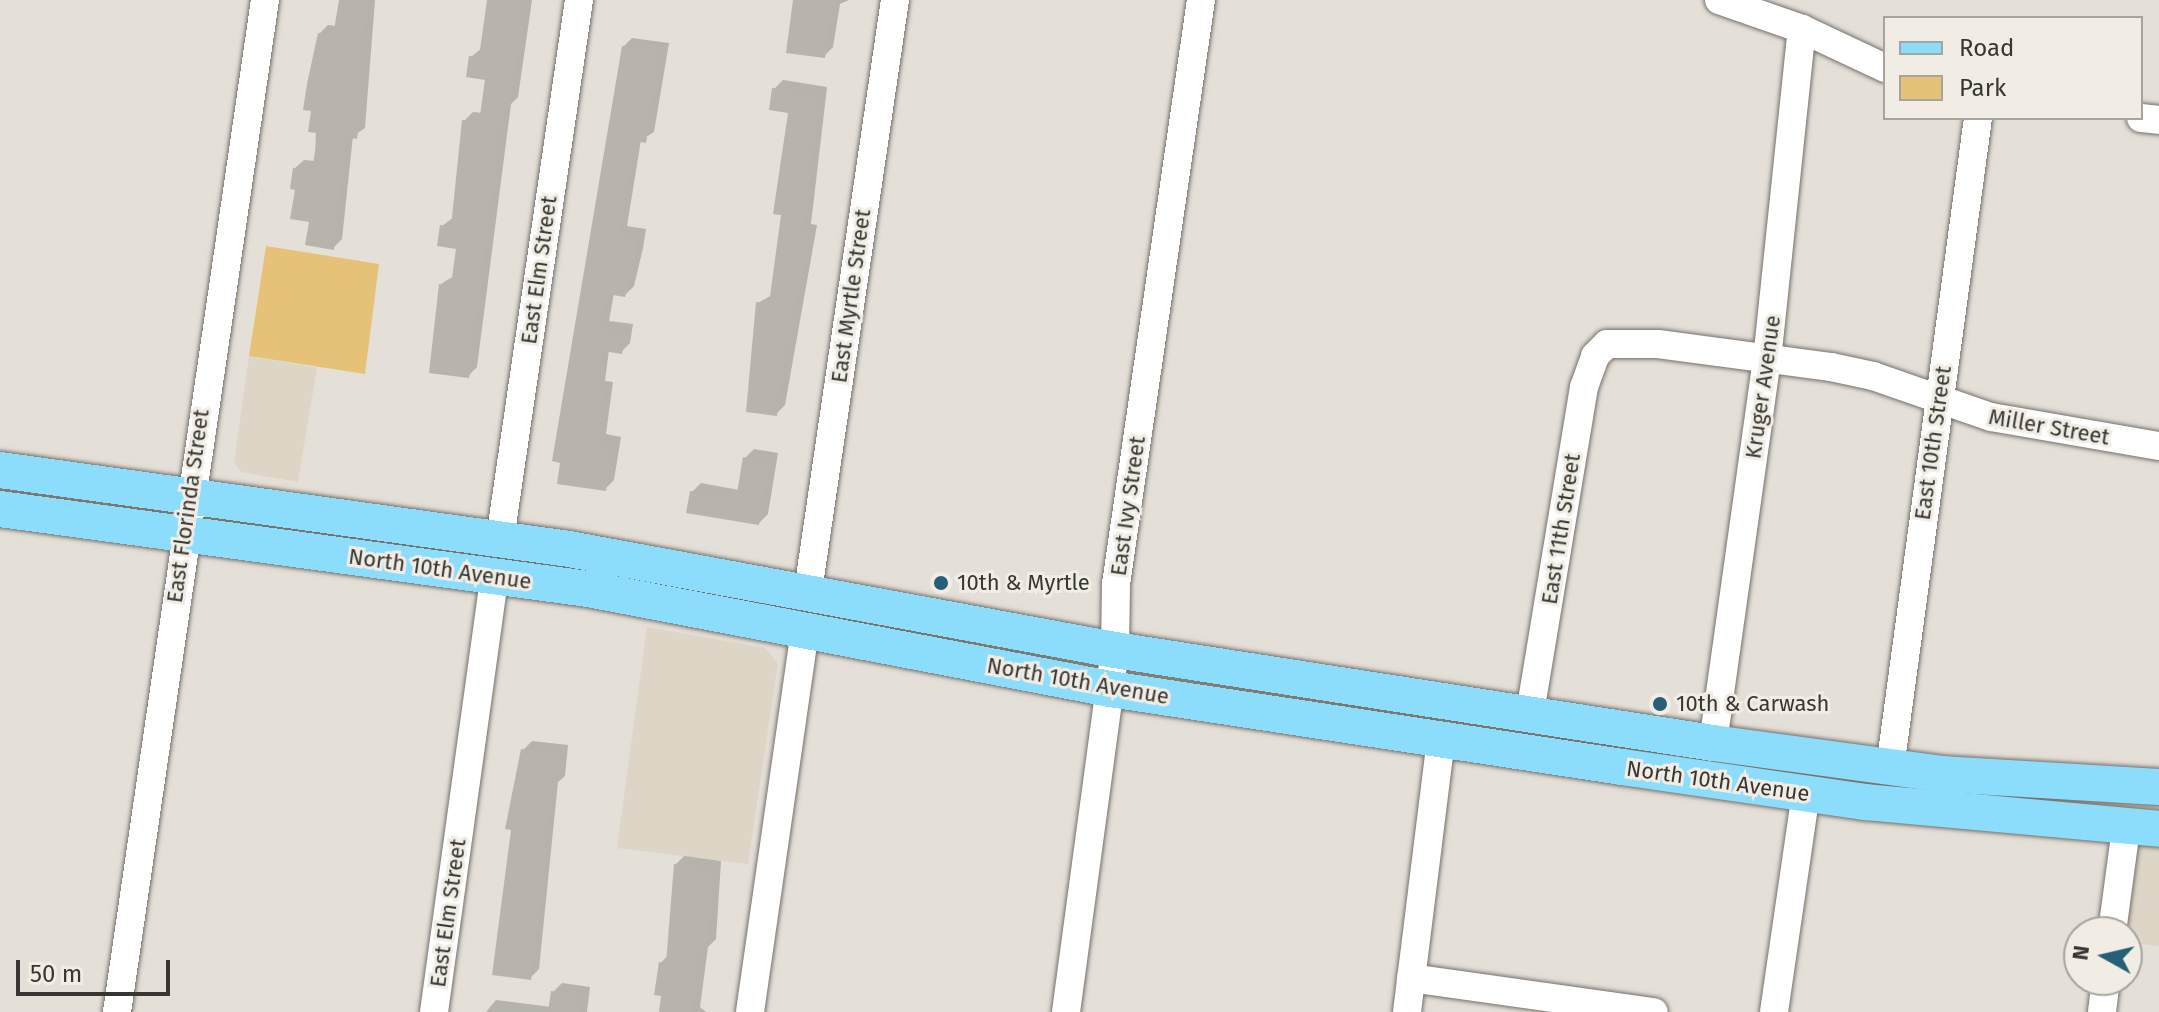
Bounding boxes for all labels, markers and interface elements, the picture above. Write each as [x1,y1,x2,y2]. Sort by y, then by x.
legend [1883,16,2143,120]
text: Road [1959,34,2014,62]
text: Park [1959,74,2006,102]
street label: East Elm Street [516,194,562,346]
street label: East Myrtle Street [826,207,876,385]
street label: Kruger Avenue [1740,314,1786,460]
street label: East 10th Street [1909,364,1957,522]
street label: Miller Street [1987,403,2111,451]
street label: East Florinda Street [161,407,215,605]
street label: East Ivy Street [1105,434,1151,578]
street label: East 11th Street [1536,452,1586,606]
street label: North 10th Avenue [347,543,533,595]
place label: 10th & Myrtle [957,570,1090,596]
marker: 10th & Myrtle [932,574,950,592]
street label: North 10th Avenue [985,652,1171,710]
place label: 10th & Carwash [1676,691,1829,717]
marker: 10th & Carwash [1651,695,1669,713]
street label: North 10th Avenue [1625,755,1811,807]
street label: East Elm Street [425,837,471,989]
north arrow [2063,916,2143,996]
scale bar [20,944,174,994]
text: N [2066,944,2095,962]
text: 50 m [30,960,82,988]

